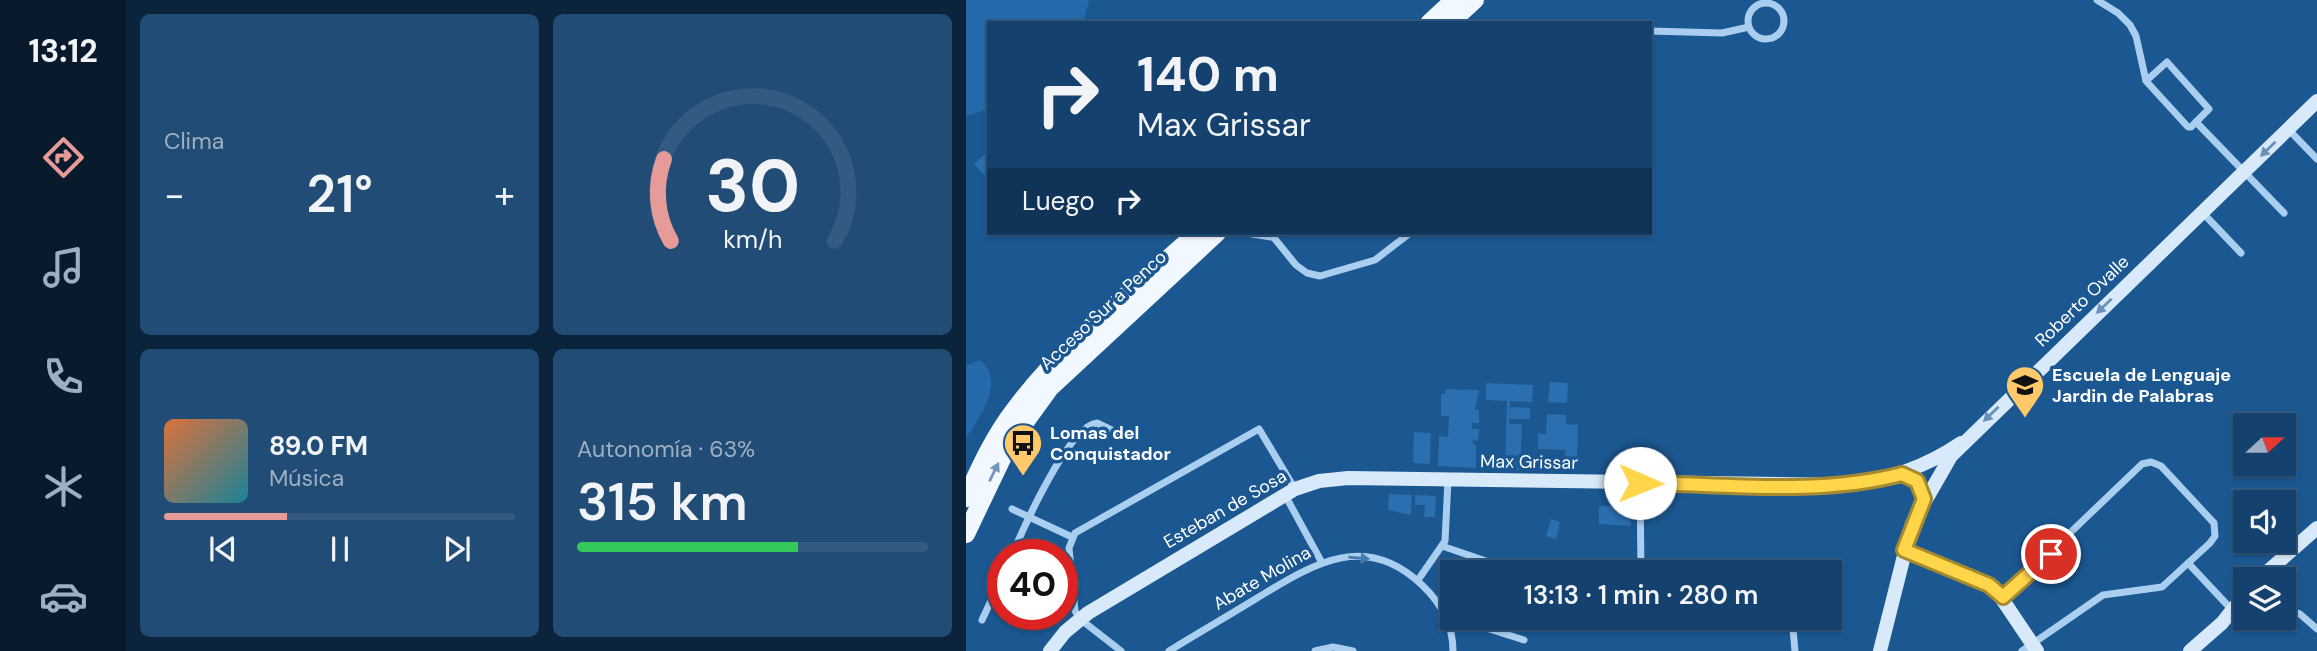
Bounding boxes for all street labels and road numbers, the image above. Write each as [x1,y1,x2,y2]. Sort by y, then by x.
street label: Acceso Sur a Penco [1034,245,1172,375]
street label: Roberto Ovalle [2030,250,2134,352]
street label: Max Grissar [1480,449,1578,475]
street label: Esteban de Sosa [1159,464,1291,554]
street label: Abate Molina [1209,540,1315,616]

